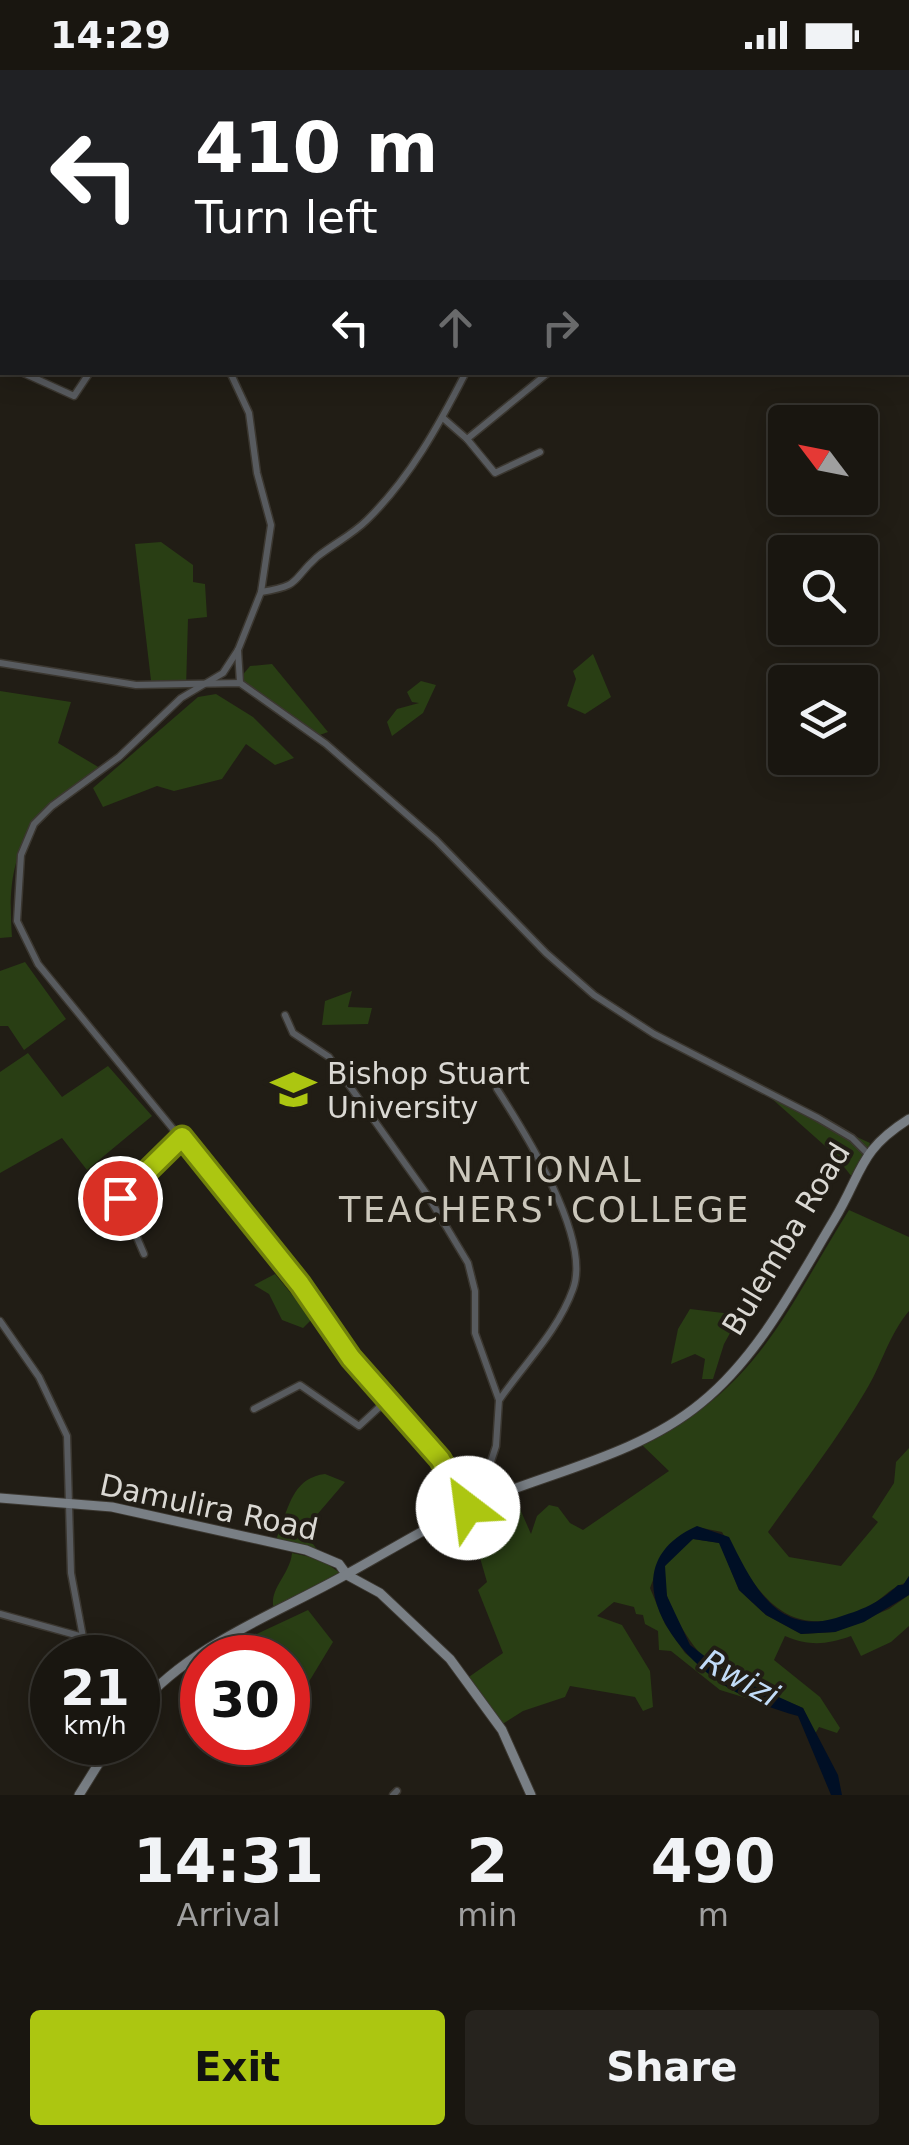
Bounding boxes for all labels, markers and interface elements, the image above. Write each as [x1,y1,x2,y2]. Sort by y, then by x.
text: 14:29 [50,13,171,57]
text: 410 m [195,107,438,189]
icon: left [30,110,160,240]
text: Turn left [195,191,378,244]
icon: left [323,300,378,355]
icon: ahead [428,300,483,355]
icon: right [533,300,588,355]
north arrow [768,405,878,515]
map controls [768,405,878,775]
button: search [768,535,878,645]
button: layers [768,665,878,775]
place label: Bishop Stuart University [327,1056,530,1125]
school or university icon: Bishop Stuart University [270,1066,318,1114]
street label: Bulemba Road [715,1137,857,1341]
district label: NATIONAL TEACHERS' COLLEGE [338,1150,751,1230]
pin [78,1156,163,1241]
icon: arrive [93,1171,148,1226]
position arrow [416,1456,520,1560]
street label: Damulira Road [97,1467,321,1547]
speed limit sign: 30 [180,1635,310,1765]
water label: Rwizi [694,1641,786,1715]
text: 21 [60,1659,130,1717]
text: km/h [63,1711,127,1740]
text: 14:31 [133,1826,324,1896]
text: 2 [466,1826,508,1896]
text: 490 [651,1826,776,1896]
text: Arrival [177,1896,281,1934]
text: min [457,1896,518,1934]
text: m [698,1896,729,1934]
button: Exit [30,2010,445,2125]
button: Share [465,2010,879,2125]

